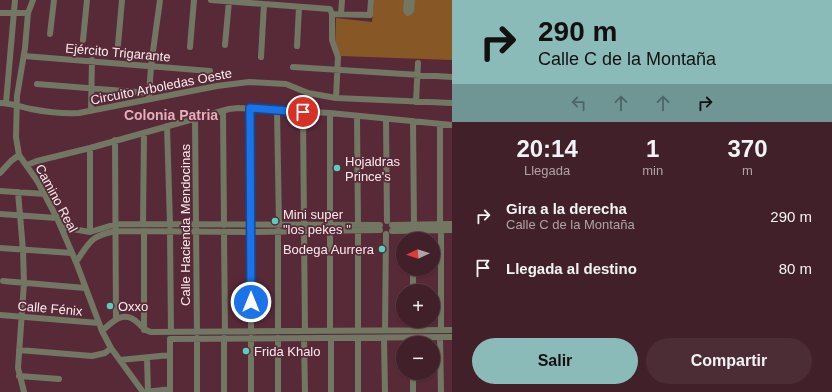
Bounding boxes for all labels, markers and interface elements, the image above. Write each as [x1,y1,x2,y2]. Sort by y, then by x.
icon: right [472,16,524,68]
text: 290 m [538,16,617,47]
street label: Ejército Trigarante [65,40,171,65]
text: Calle C de la Montaña [538,49,716,69]
street label: Circuito Arboledas Oeste [89,65,233,108]
icon: left [568,92,590,114]
icon: ahead [610,92,632,114]
icon: ahead [652,92,674,114]
icon: right [694,92,716,114]
pin [286,95,320,129]
icon: arrive [292,101,314,123]
district label: Colonia Patria [124,107,218,123]
text: 20:14 [516,135,578,162]
text: 1 [646,135,659,162]
text: 370 [728,135,768,162]
street label: Calle Hacienda Mendocinas [178,144,193,306]
place label: Hojaldras Prince's [345,154,400,184]
street label: Camino Real [32,162,81,235]
marker: Hojaldras Prince's [332,163,342,173]
text: Llegada [524,163,570,178]
text: min [642,163,663,178]
text: m [742,163,753,178]
text: Gira a la derecha [506,200,627,217]
icon: right [472,205,494,227]
place label: Mini super "los pekes " [283,207,351,237]
text: 290 m [770,208,812,225]
marker: Mini super "los pekes " [270,216,280,226]
text: Calle C de la Montaña [506,217,635,232]
north arrow [396,232,440,276]
map controls [396,232,440,380]
place label: Bodega Aurrera [283,242,375,257]
marker: Bodega Aurrera [377,244,387,254]
icon: arrive [472,257,494,279]
text: Llegada al destino [506,260,637,277]
text: 80 m [779,260,812,277]
position arrow [230,281,272,323]
button: + [396,284,440,328]
street label: Calle Fénix [17,298,83,319]
place label: Oxxo [118,299,148,314]
marker: Oxxo [105,301,115,311]
button: − [396,336,440,380]
button: Salir [472,338,638,384]
button: Compartir [646,338,812,384]
place label: Frida Khalo [254,344,320,359]
marker: Frida Khalo [241,346,251,356]

